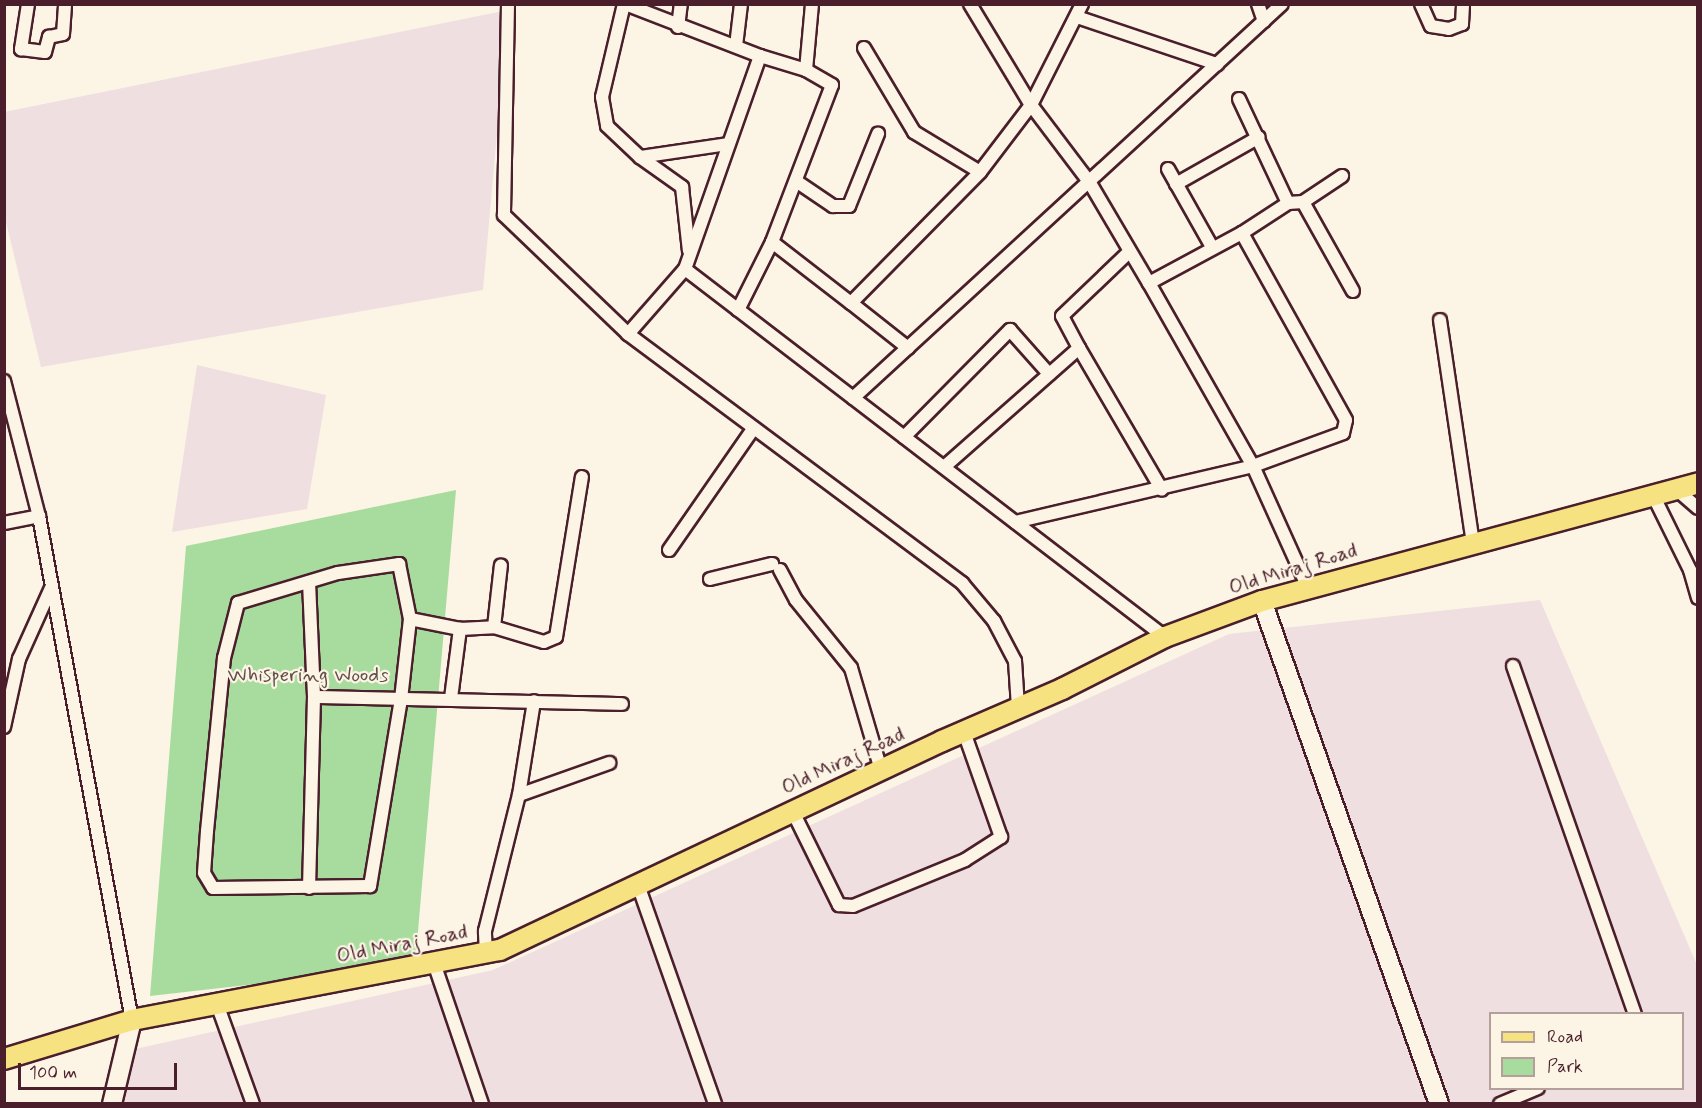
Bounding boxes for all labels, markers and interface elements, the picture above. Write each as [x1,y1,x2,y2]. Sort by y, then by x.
street label: Old Miraj Road [1227,538,1359,600]
park label: Whispering Woods [227,662,389,688]
street label: Old Miraj Road [778,722,908,800]
street label: Old Miraj Road [335,919,469,969]
legend [1489,1012,1684,1090]
text: Road [1547,1025,1583,1049]
scale bar [21,1051,180,1089]
text: Park [1547,1055,1583,1079]
text: 100 m [29,1061,77,1085]

